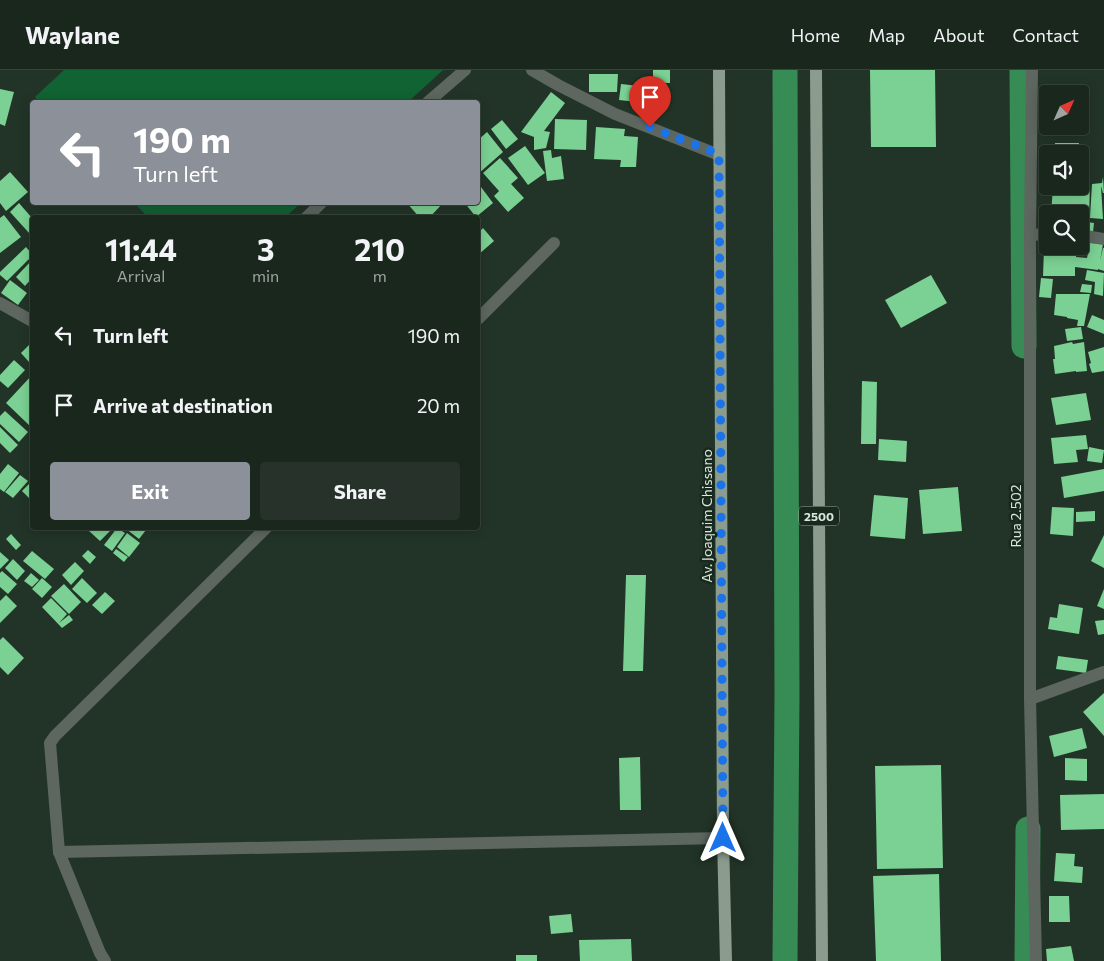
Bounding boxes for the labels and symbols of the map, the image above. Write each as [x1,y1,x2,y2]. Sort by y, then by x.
pin [629,76,671,127]
north arrow [1039,85,1089,135]
street label: Av. Joaquim Chissano [698,449,715,583]
street label: Rua 2.502 [1007,484,1024,548]
road number: 2500 [799,506,839,526]
position arrow [696,811,748,863]

